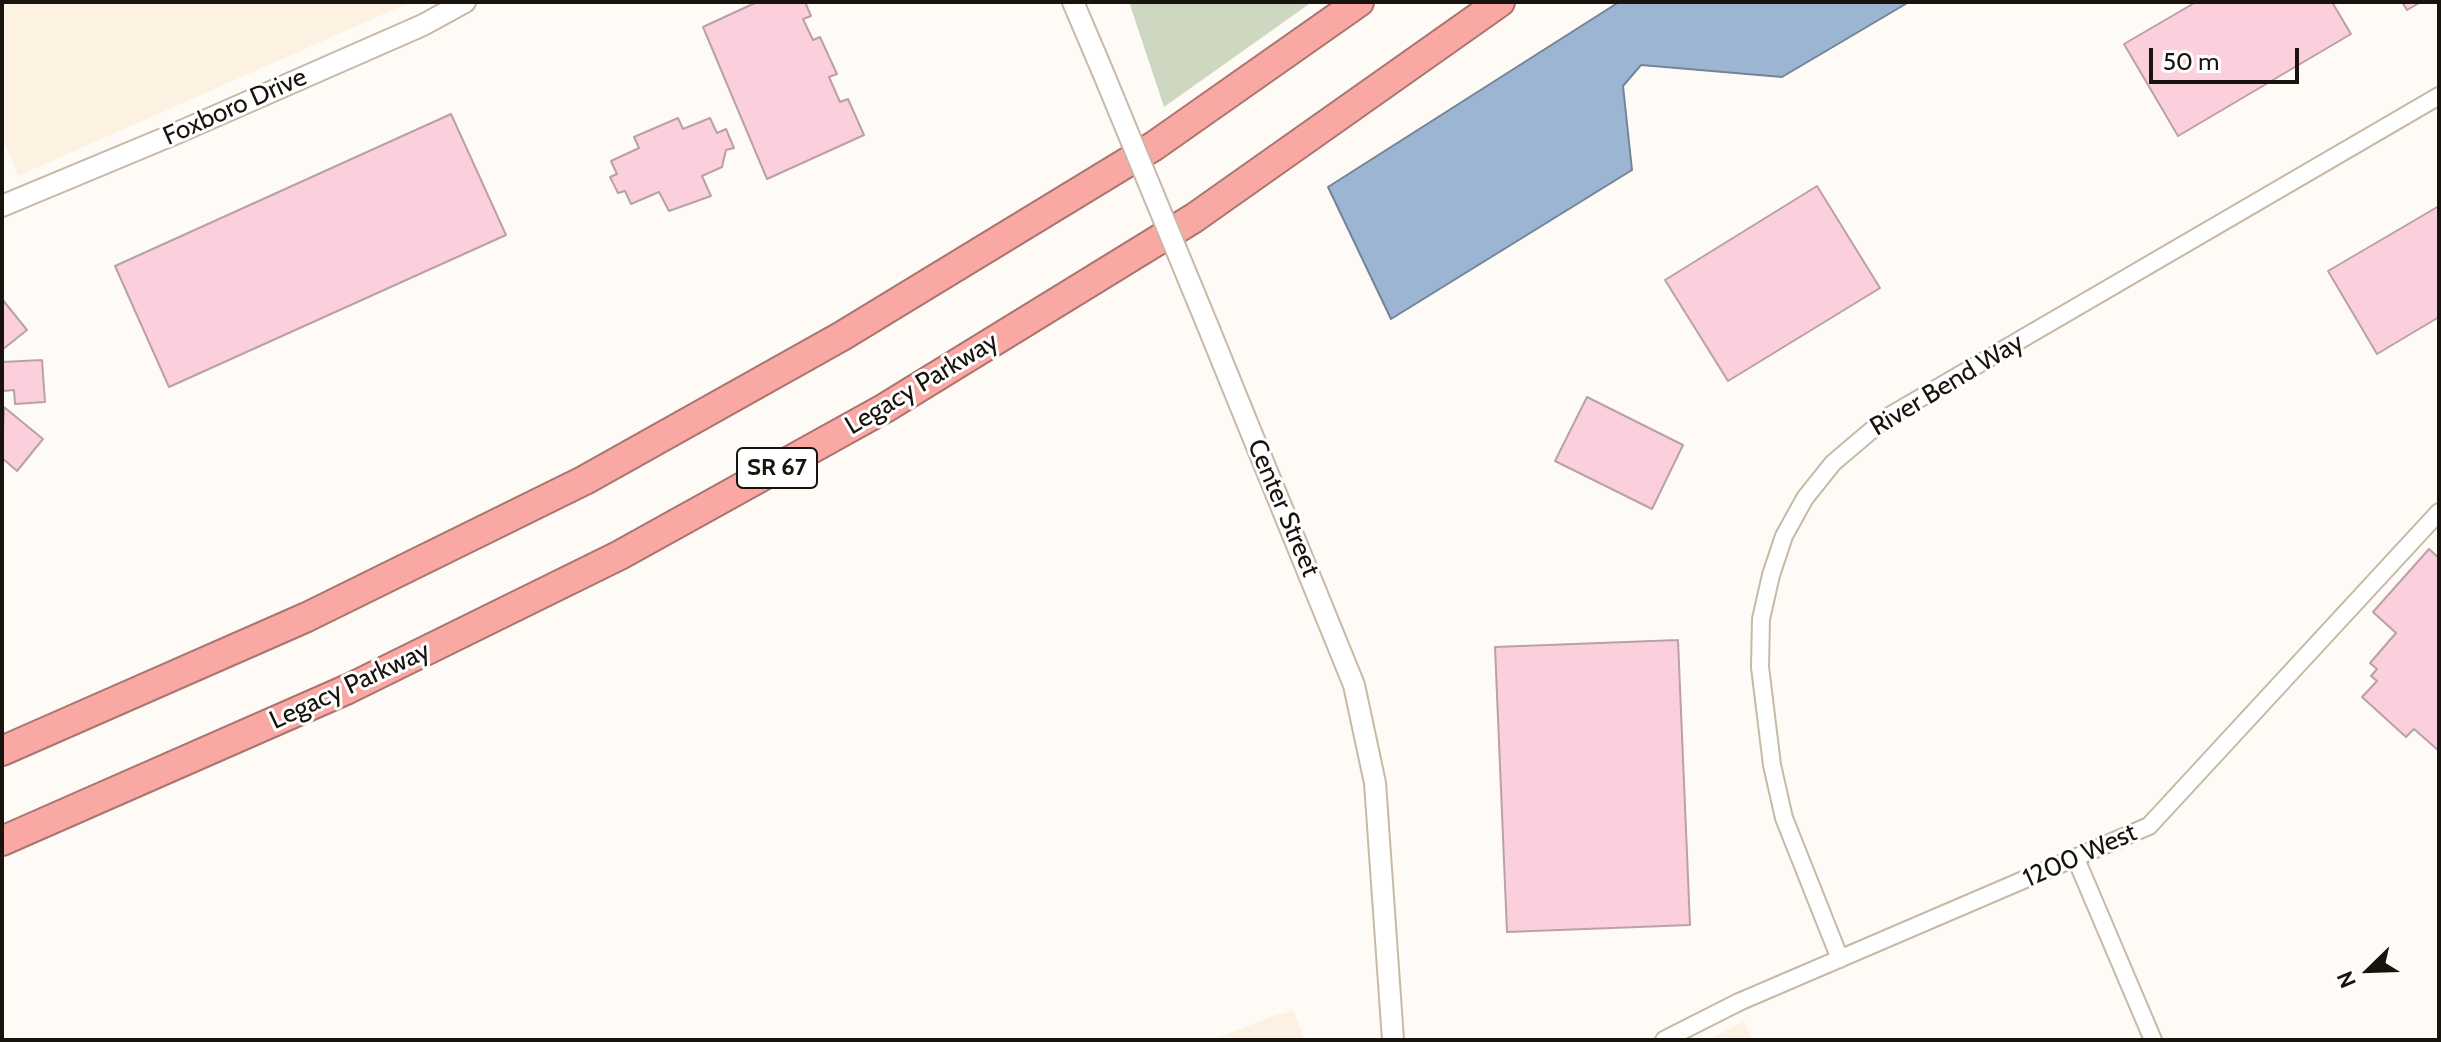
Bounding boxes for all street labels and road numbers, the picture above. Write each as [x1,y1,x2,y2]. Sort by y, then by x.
street label: Foxboro Drive [158,61,312,153]
street label: Legacy Parkway [840,326,1004,442]
street label: River Bend Way [1865,327,2029,443]
street label: Center Street [1240,435,1326,581]
road number: SR 67 [737,448,817,488]
street label: Legacy Parkway [265,635,435,737]
street label: 1200 West [2019,817,2141,895]

